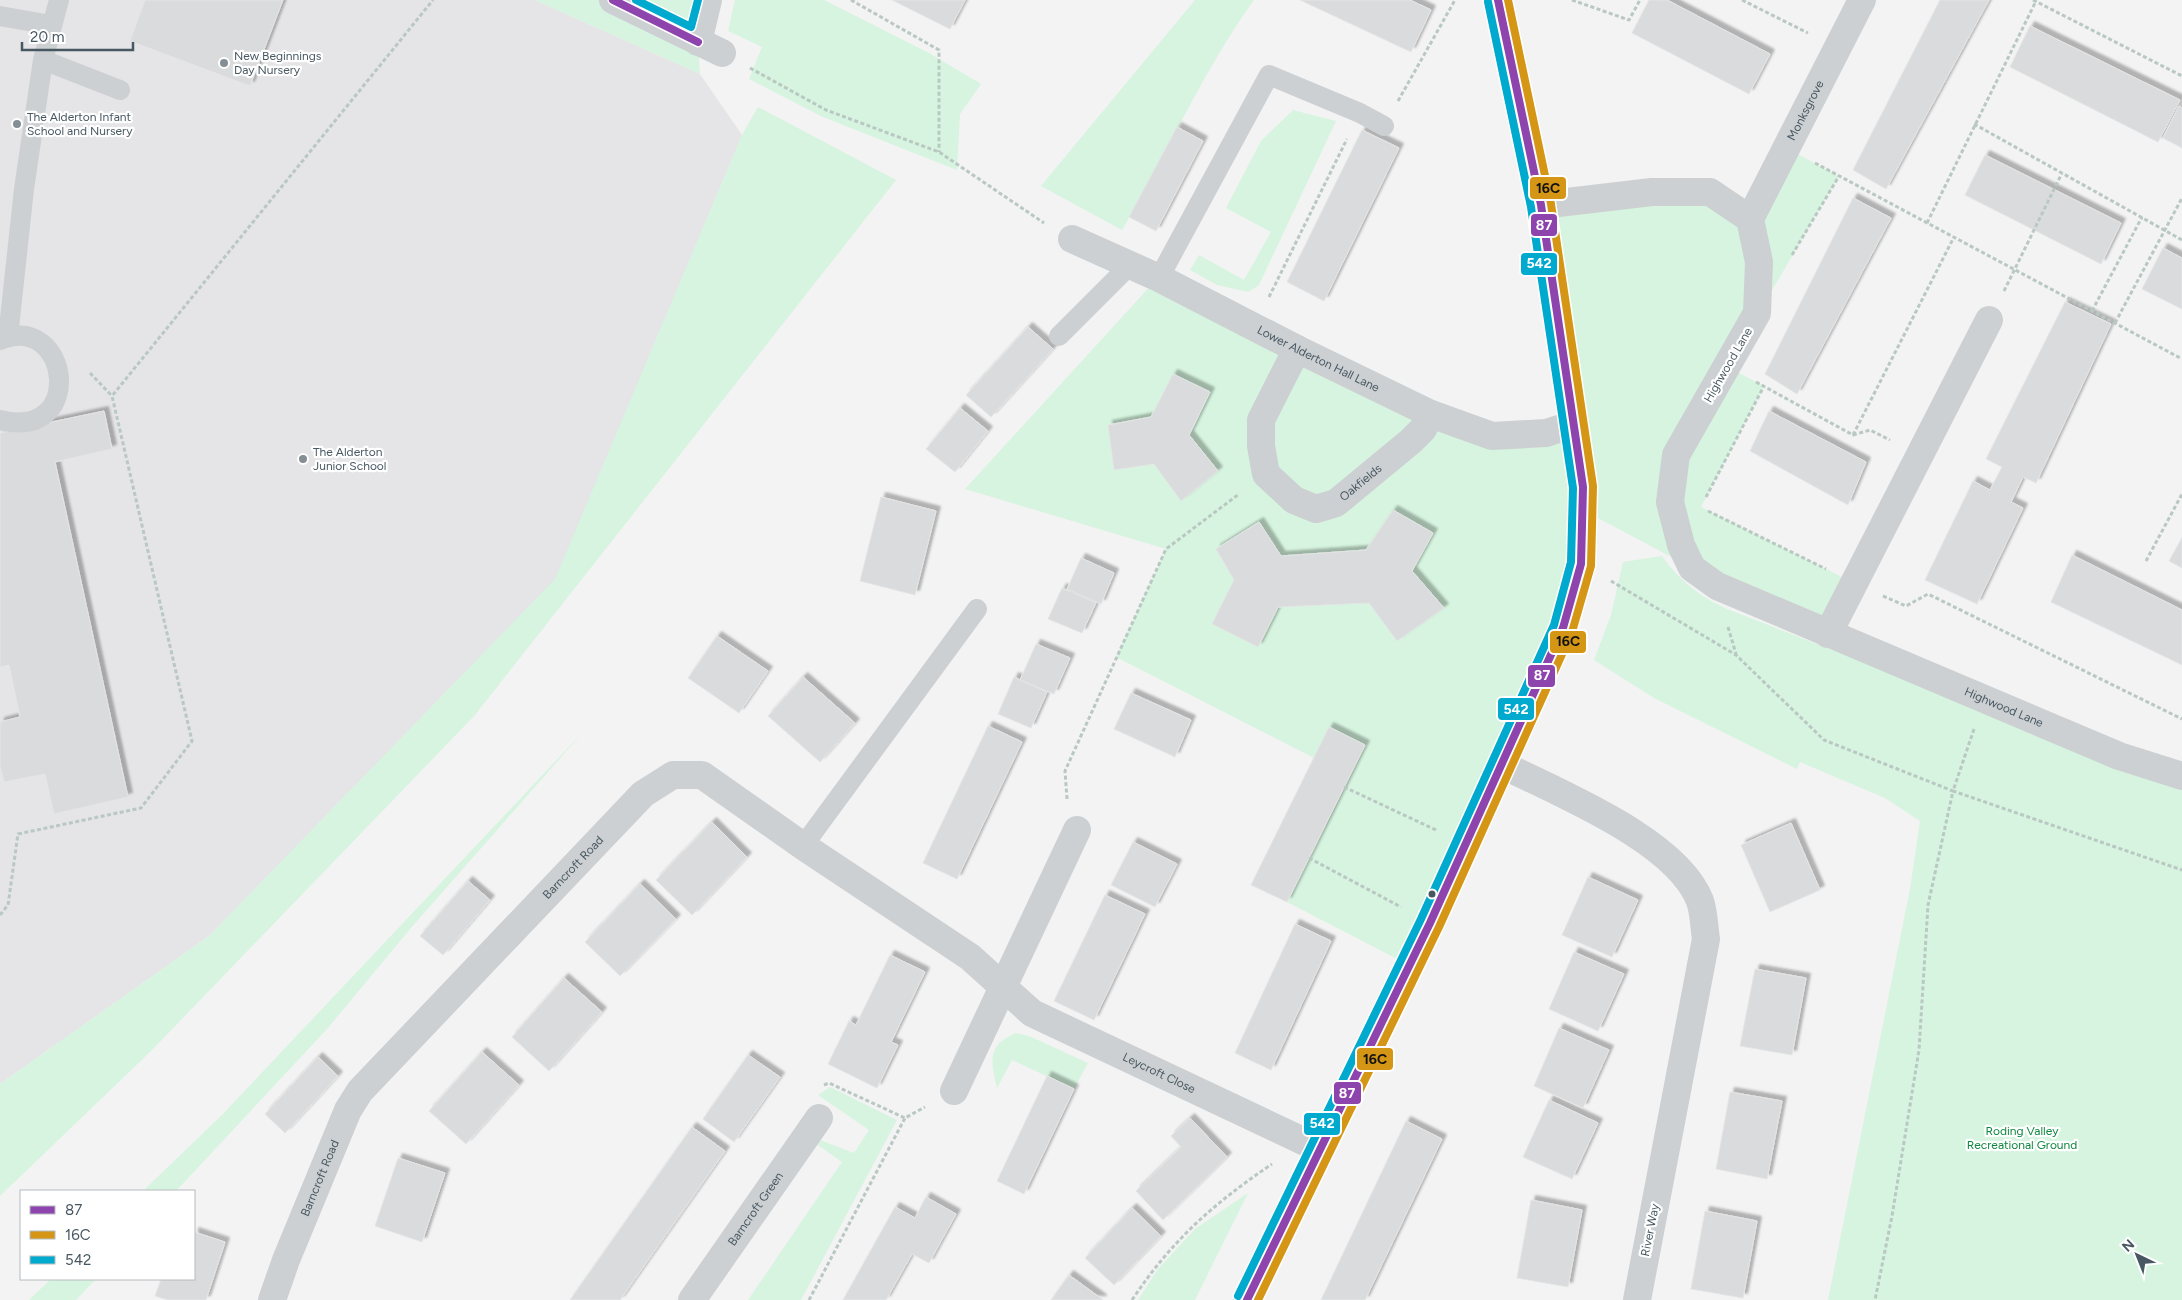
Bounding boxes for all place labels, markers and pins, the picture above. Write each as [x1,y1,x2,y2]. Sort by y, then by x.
place label: New Beginnings Day Nursery [234,49,322,77]
marker: New Beginnings Day Nursery [218,57,230,69]
place label: The Alderton Infant School and Nursery [27,110,133,138]
marker: The Alderton Infant School and Nursery [11,118,23,130]
place label: The Alderton Junior School [313,445,386,473]
marker: The Alderton Junior School [297,453,309,465]
unlabelled marker [1427,889,1437,899]

